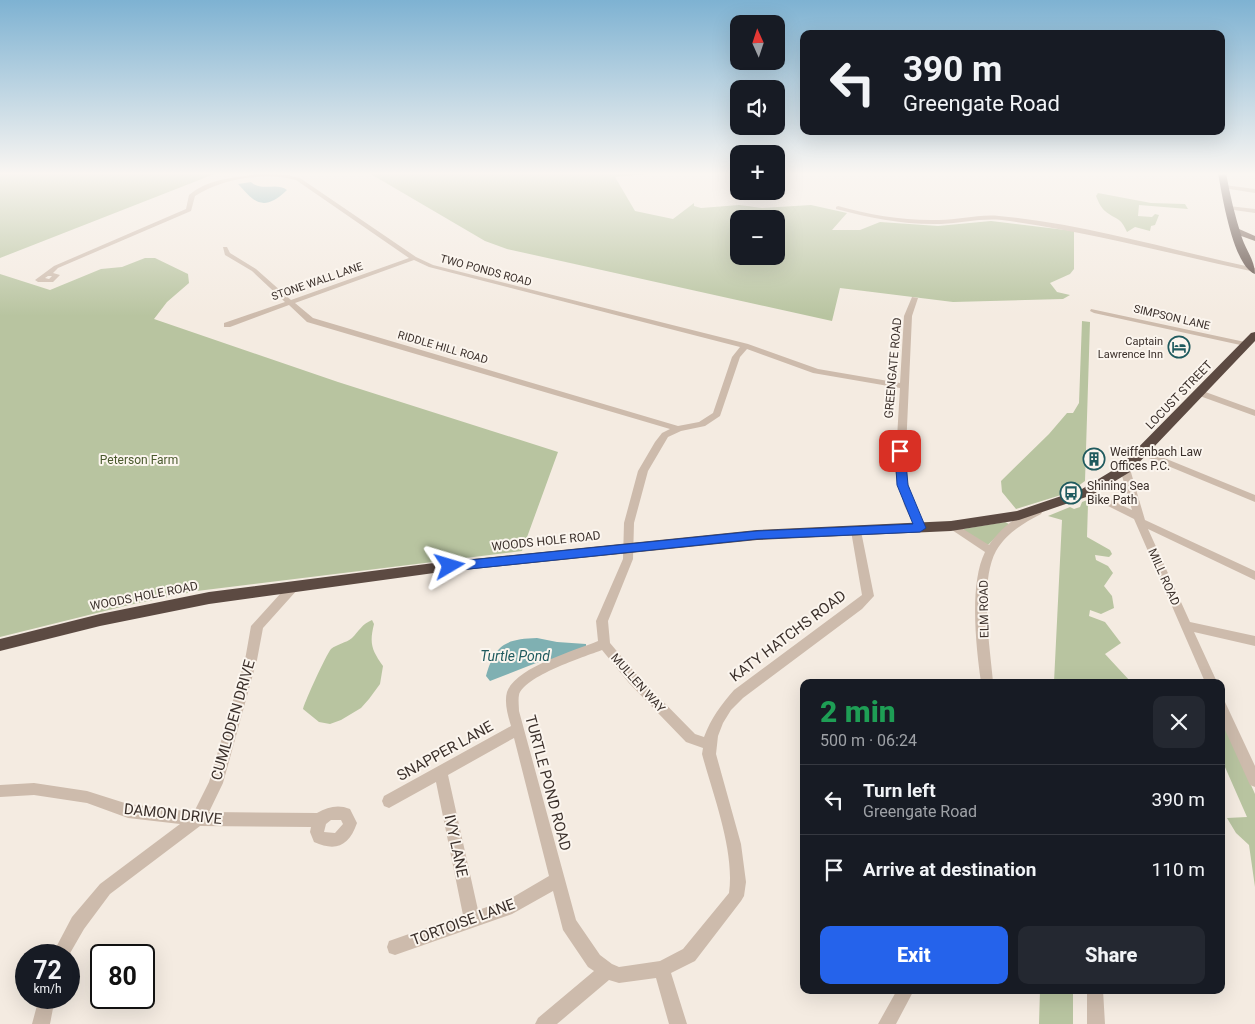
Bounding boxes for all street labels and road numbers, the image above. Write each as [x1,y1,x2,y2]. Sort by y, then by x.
street label: TWO PONDS ROAD [439,252,533,289]
street label: STONE WALL LANE [270,260,365,303]
street label: SIMPSON LANE [1132,302,1211,333]
street label: GREENGATE ROAD [882,317,904,419]
street label: RIDDLE HILL ROAD [396,328,489,367]
street label: LOCUST STREET [1143,358,1215,432]
street label: WOODS HOLE ROAD [491,528,601,554]
street label: MILL ROAD [1145,546,1183,608]
street label: WOODS HOLE ROAD [89,579,199,613]
street label: ELM ROAD [976,580,992,638]
street label: KATY HATCHS ROAD [726,587,850,685]
street label: MULLEN WAY [608,651,669,716]
street label: CUMLODEN DRIVE [207,657,259,782]
street label: TURTLE POND ROAD [521,713,575,853]
street label: SNAPPER LANE [394,717,497,785]
street label: DAMON DRIVE [123,800,223,828]
street label: IVY LANE [441,813,472,879]
street label: TORTOISE LANE [409,895,518,949]

